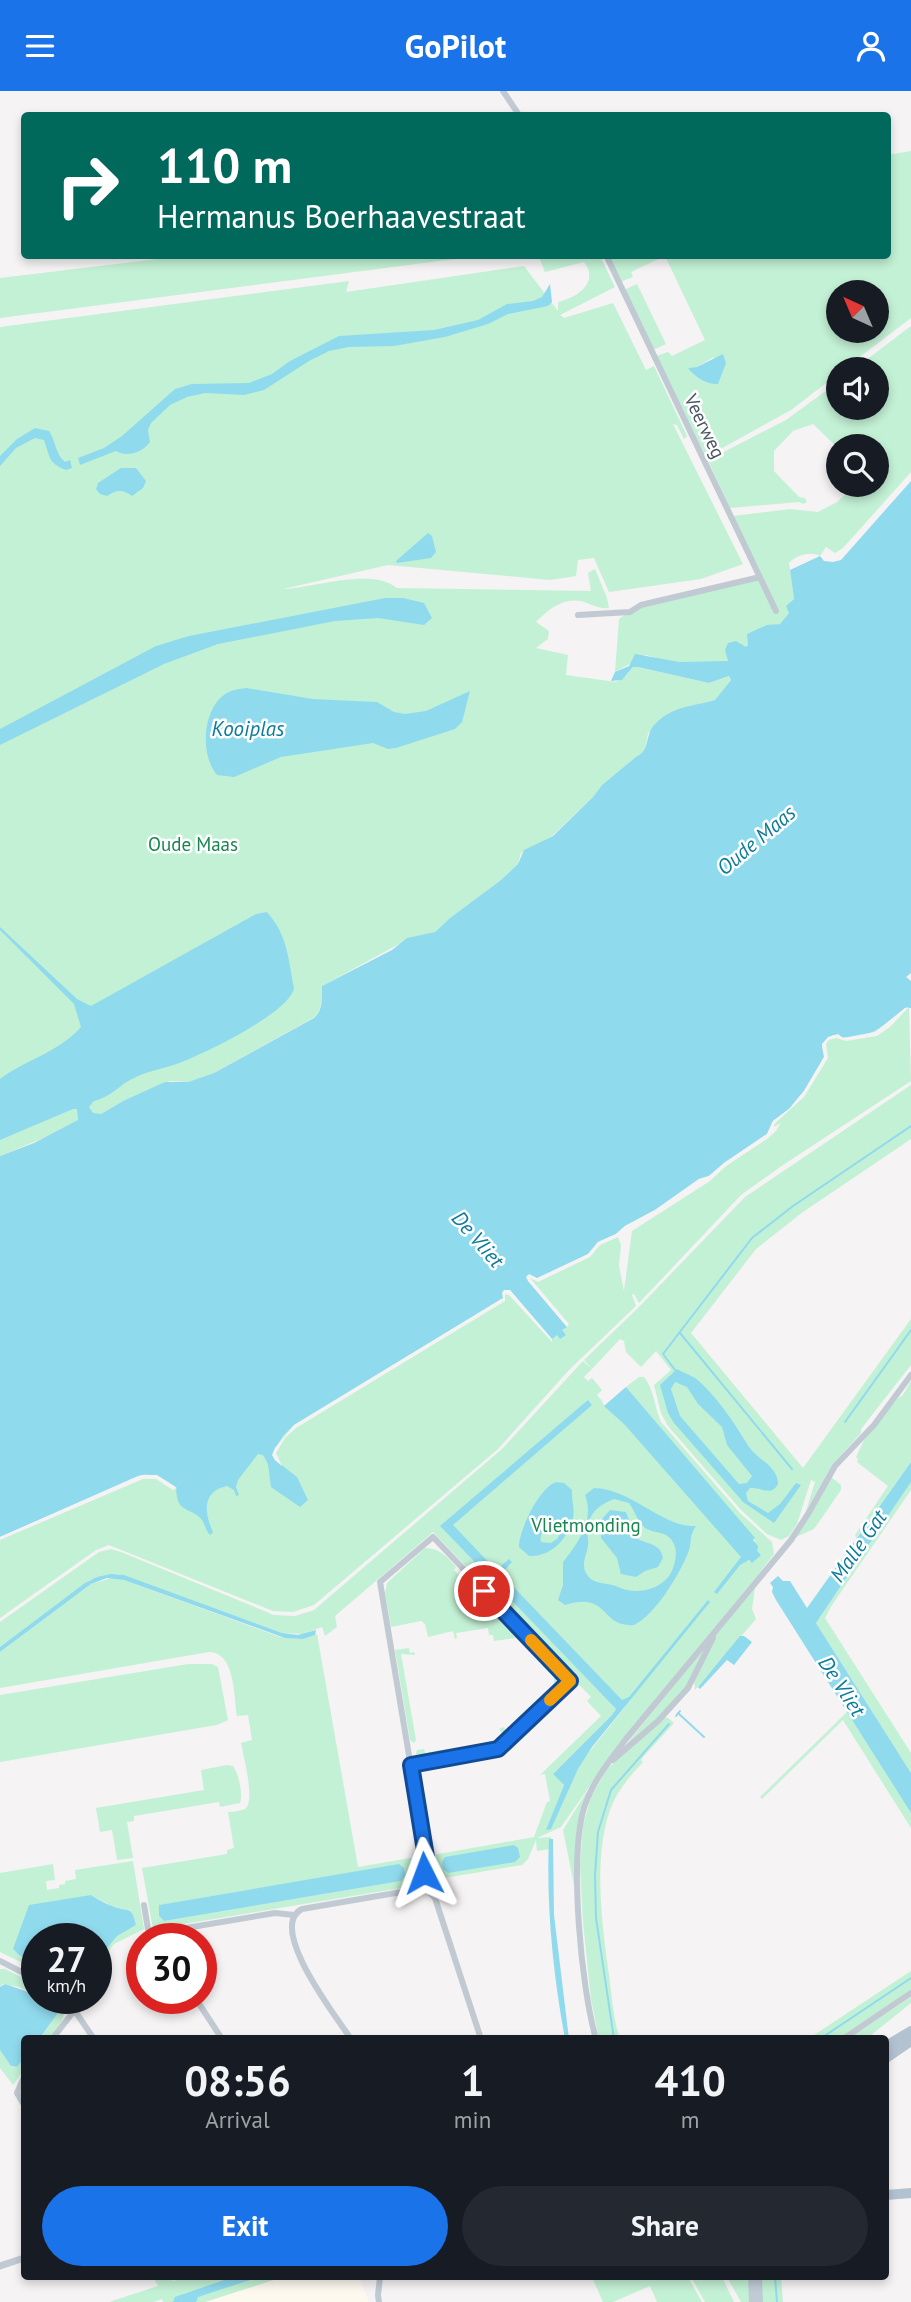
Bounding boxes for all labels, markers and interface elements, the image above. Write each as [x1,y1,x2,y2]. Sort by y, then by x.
text: GoPilot [405,25,506,67]
icon: menu [21,27,59,65]
icon: person [852,27,890,65]
text: 110 m [157,133,292,197]
icon: right [42,140,133,231]
text: Hermanus Boerhaavestraat [157,195,526,237]
north arrow [826,280,889,343]
map controls [826,280,889,497]
button: sound [826,357,889,420]
street label: Veerweg [679,389,731,462]
button: search [826,434,889,497]
water label: Kooiplas [212,715,285,742]
water label: Oude Maas [711,799,802,881]
park label: Oude Maas [148,832,238,856]
water label: De Vliet [446,1205,511,1274]
water label: Malle Gat [824,1504,893,1587]
park label: Vlietmonding [530,1513,641,1537]
pin [454,1561,514,1621]
icon: arrive [465,1572,503,1610]
water label: De Vliet [813,1651,872,1722]
position arrow [387,1836,461,1910]
speed limit sign: 30 [126,1923,217,2014]
text: 27 [47,1936,86,1982]
text: km/h [47,1974,86,1997]
text: 08:56 [184,2053,291,2108]
text: 1 [461,2053,484,2108]
text: 410 [654,2053,726,2108]
text: Arrival [205,2105,270,2134]
text: min [454,2105,491,2134]
text: m [681,2105,699,2134]
button: Exit [42,2186,448,2266]
button: Share [462,2186,868,2266]

